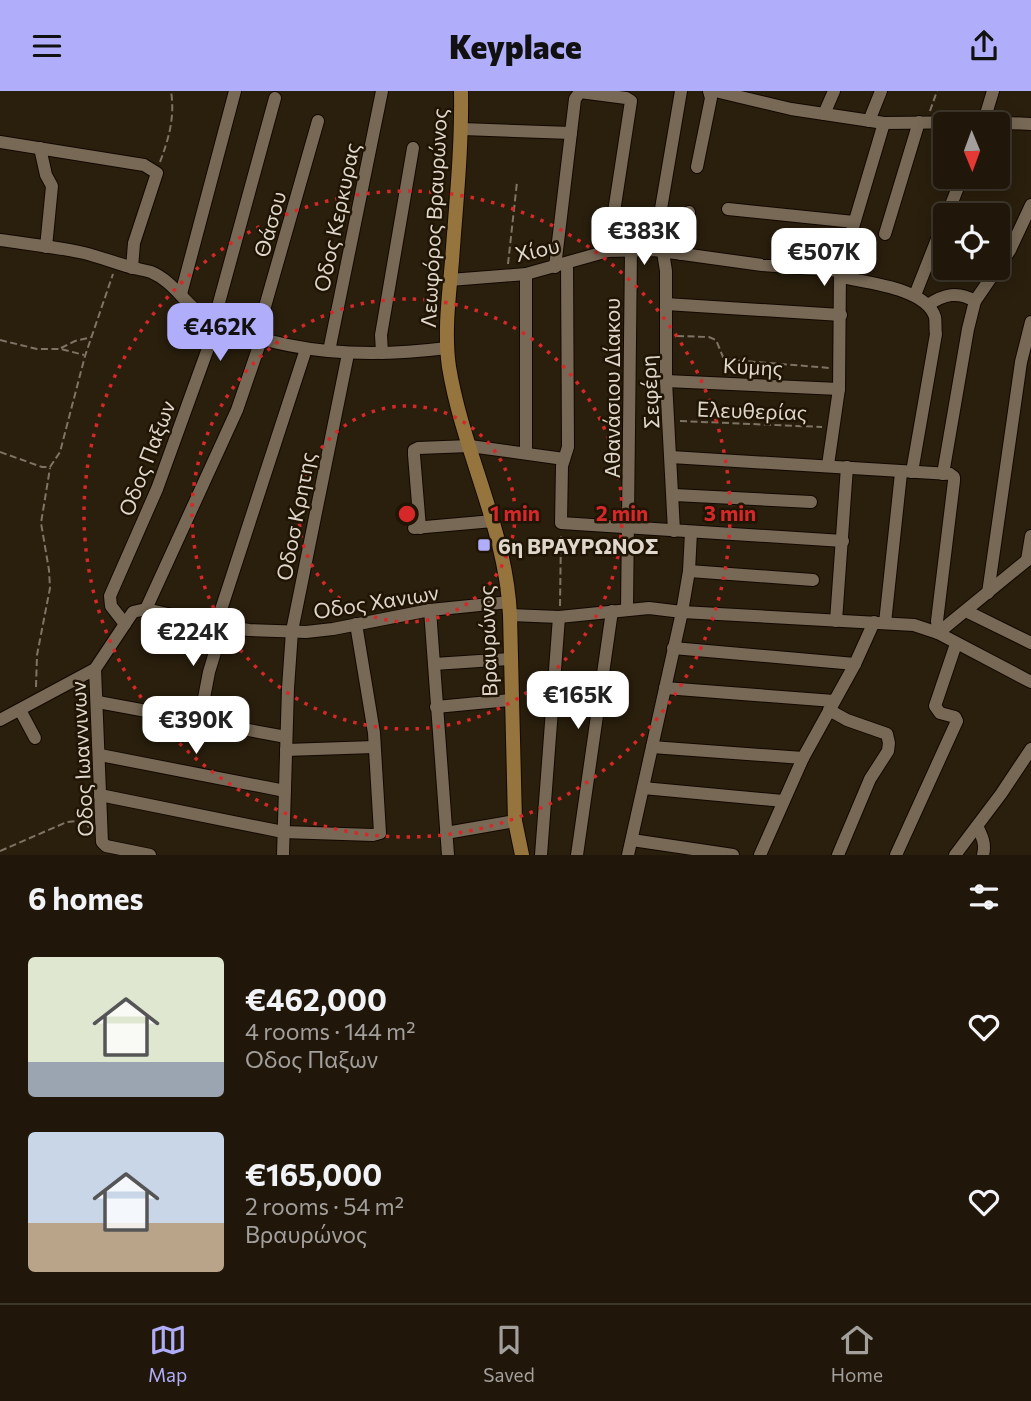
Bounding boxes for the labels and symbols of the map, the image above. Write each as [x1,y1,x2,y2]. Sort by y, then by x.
street label: Λεωφόρος Βραυρώνος [415,108,451,328]
north arrow [933,112,1010,189]
street label: Οδος Κερκυρας [308,140,364,294]
street label: Θάσου [248,188,290,260]
pin: €383K [595,207,693,267]
pin: €507K [775,229,873,288]
street label: Χίου [512,232,562,266]
street label: Αθανάσιου Δίακου [599,298,624,478]
pin: €462K [171,303,269,363]
street label: Κύμης [722,352,784,380]
street label: Σεφέρη [635,354,663,430]
street label: Οδος Παξων [113,396,180,519]
street label: Ελευθερίας [696,396,808,424]
street label: Οδοσ Κρητης [270,450,320,582]
text: 1 min [490,500,540,525]
text: 2 min [596,500,648,525]
text: 3 min [704,500,756,525]
centre of rings [395,502,419,526]
place label: 6η ΒΡΑΥΡΩΝΟΣ [498,533,659,558]
marker: 6η ΒΡΑΥΡΩΝΟΣ [476,537,492,553]
street label: Οδος Χανιων [312,579,441,623]
street label: Βραυρώνος [473,585,501,697]
pin: €224K [144,609,242,668]
pin: €165K [529,671,627,731]
street label: Οδος Ιωαννινων [64,680,98,837]
pin: €390K [147,697,245,756]

